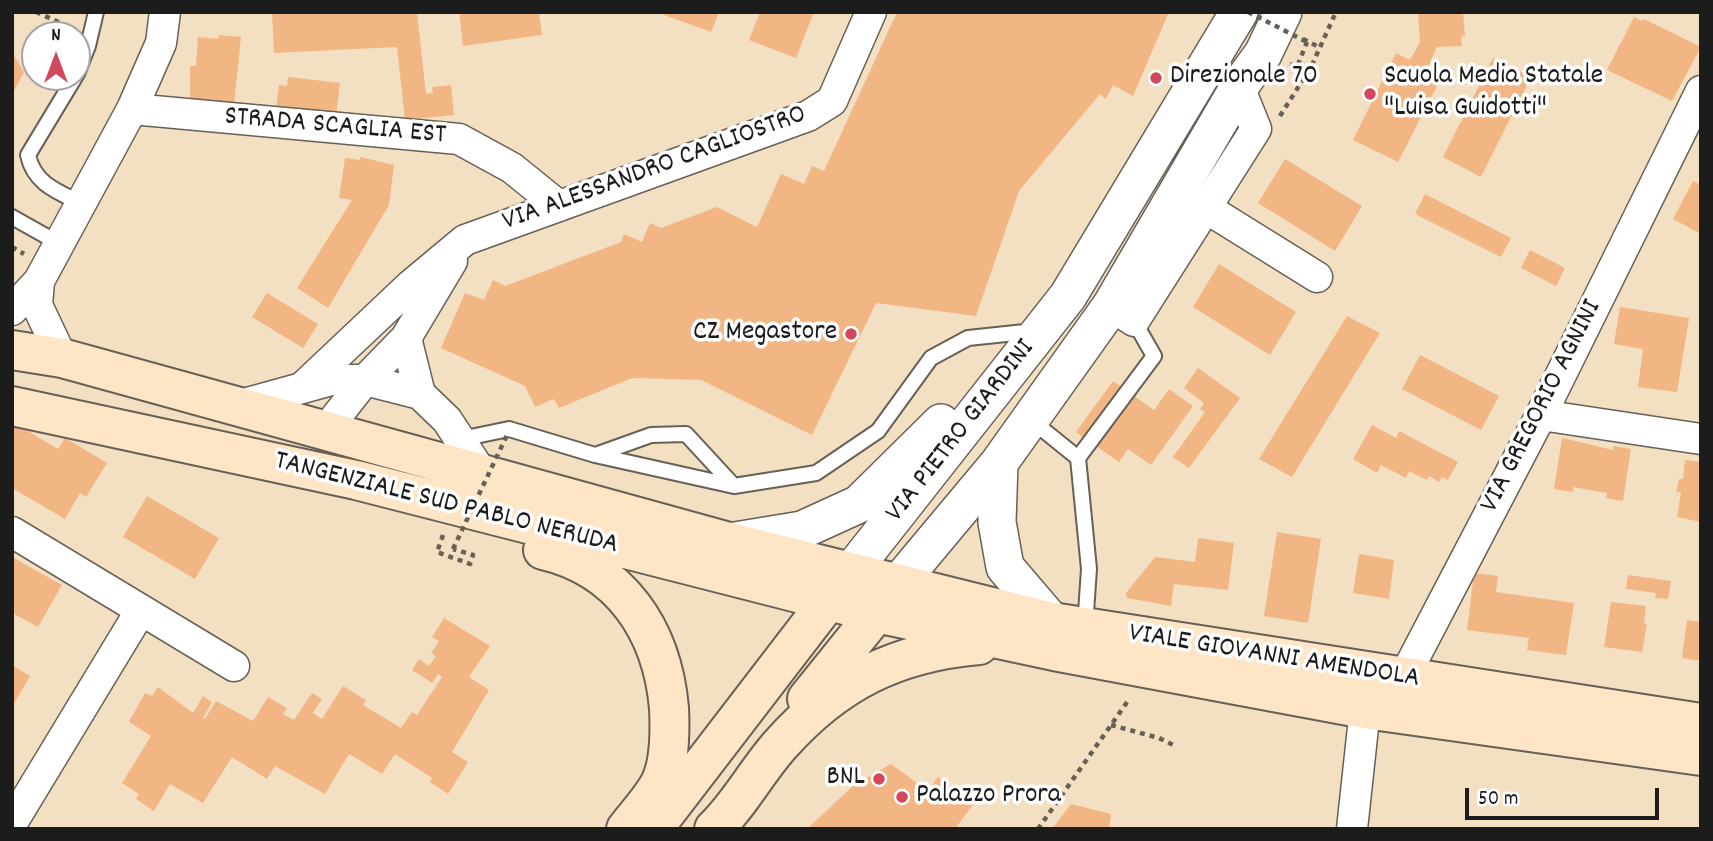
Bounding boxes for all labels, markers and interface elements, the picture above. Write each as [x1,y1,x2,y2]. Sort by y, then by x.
north arrow [21,21,91,91]
text: N [51,23,61,50]
place label: Direzionale 70 [1170,61,1318,95]
place label: Scuola Media Statale "Luisa Guidotti" [1384,61,1603,127]
marker: Direzionale 70 [1148,70,1164,86]
marker: Scuola Media Statale "Luisa Guidotti" [1362,86,1378,102]
street label: VIA ALESSANDRO CAGLIOSTRO [499,99,811,241]
street label: STRADA SCAGLIA EST [223,102,447,154]
street label: VIA GREGORIO AGNINI [1475,295,1611,519]
place label: CZ Megastore [693,317,837,351]
marker: CZ Megastore [843,326,859,342]
street label: VIA PIETRO GIARDINI [880,334,1044,530]
street label: TANGENZIALE SUD PABLO NERUDA [271,446,621,564]
street label: VIALE GIOVANNI AMENDOLA [1126,618,1422,698]
place label: BNL [826,762,865,796]
marker: BNL [871,771,887,787]
scale bar [1468,774,1662,818]
place label: Palazzo Prora [916,780,1061,814]
text: 50 m [1478,785,1518,815]
marker: Palazzo Prora [894,789,910,805]

